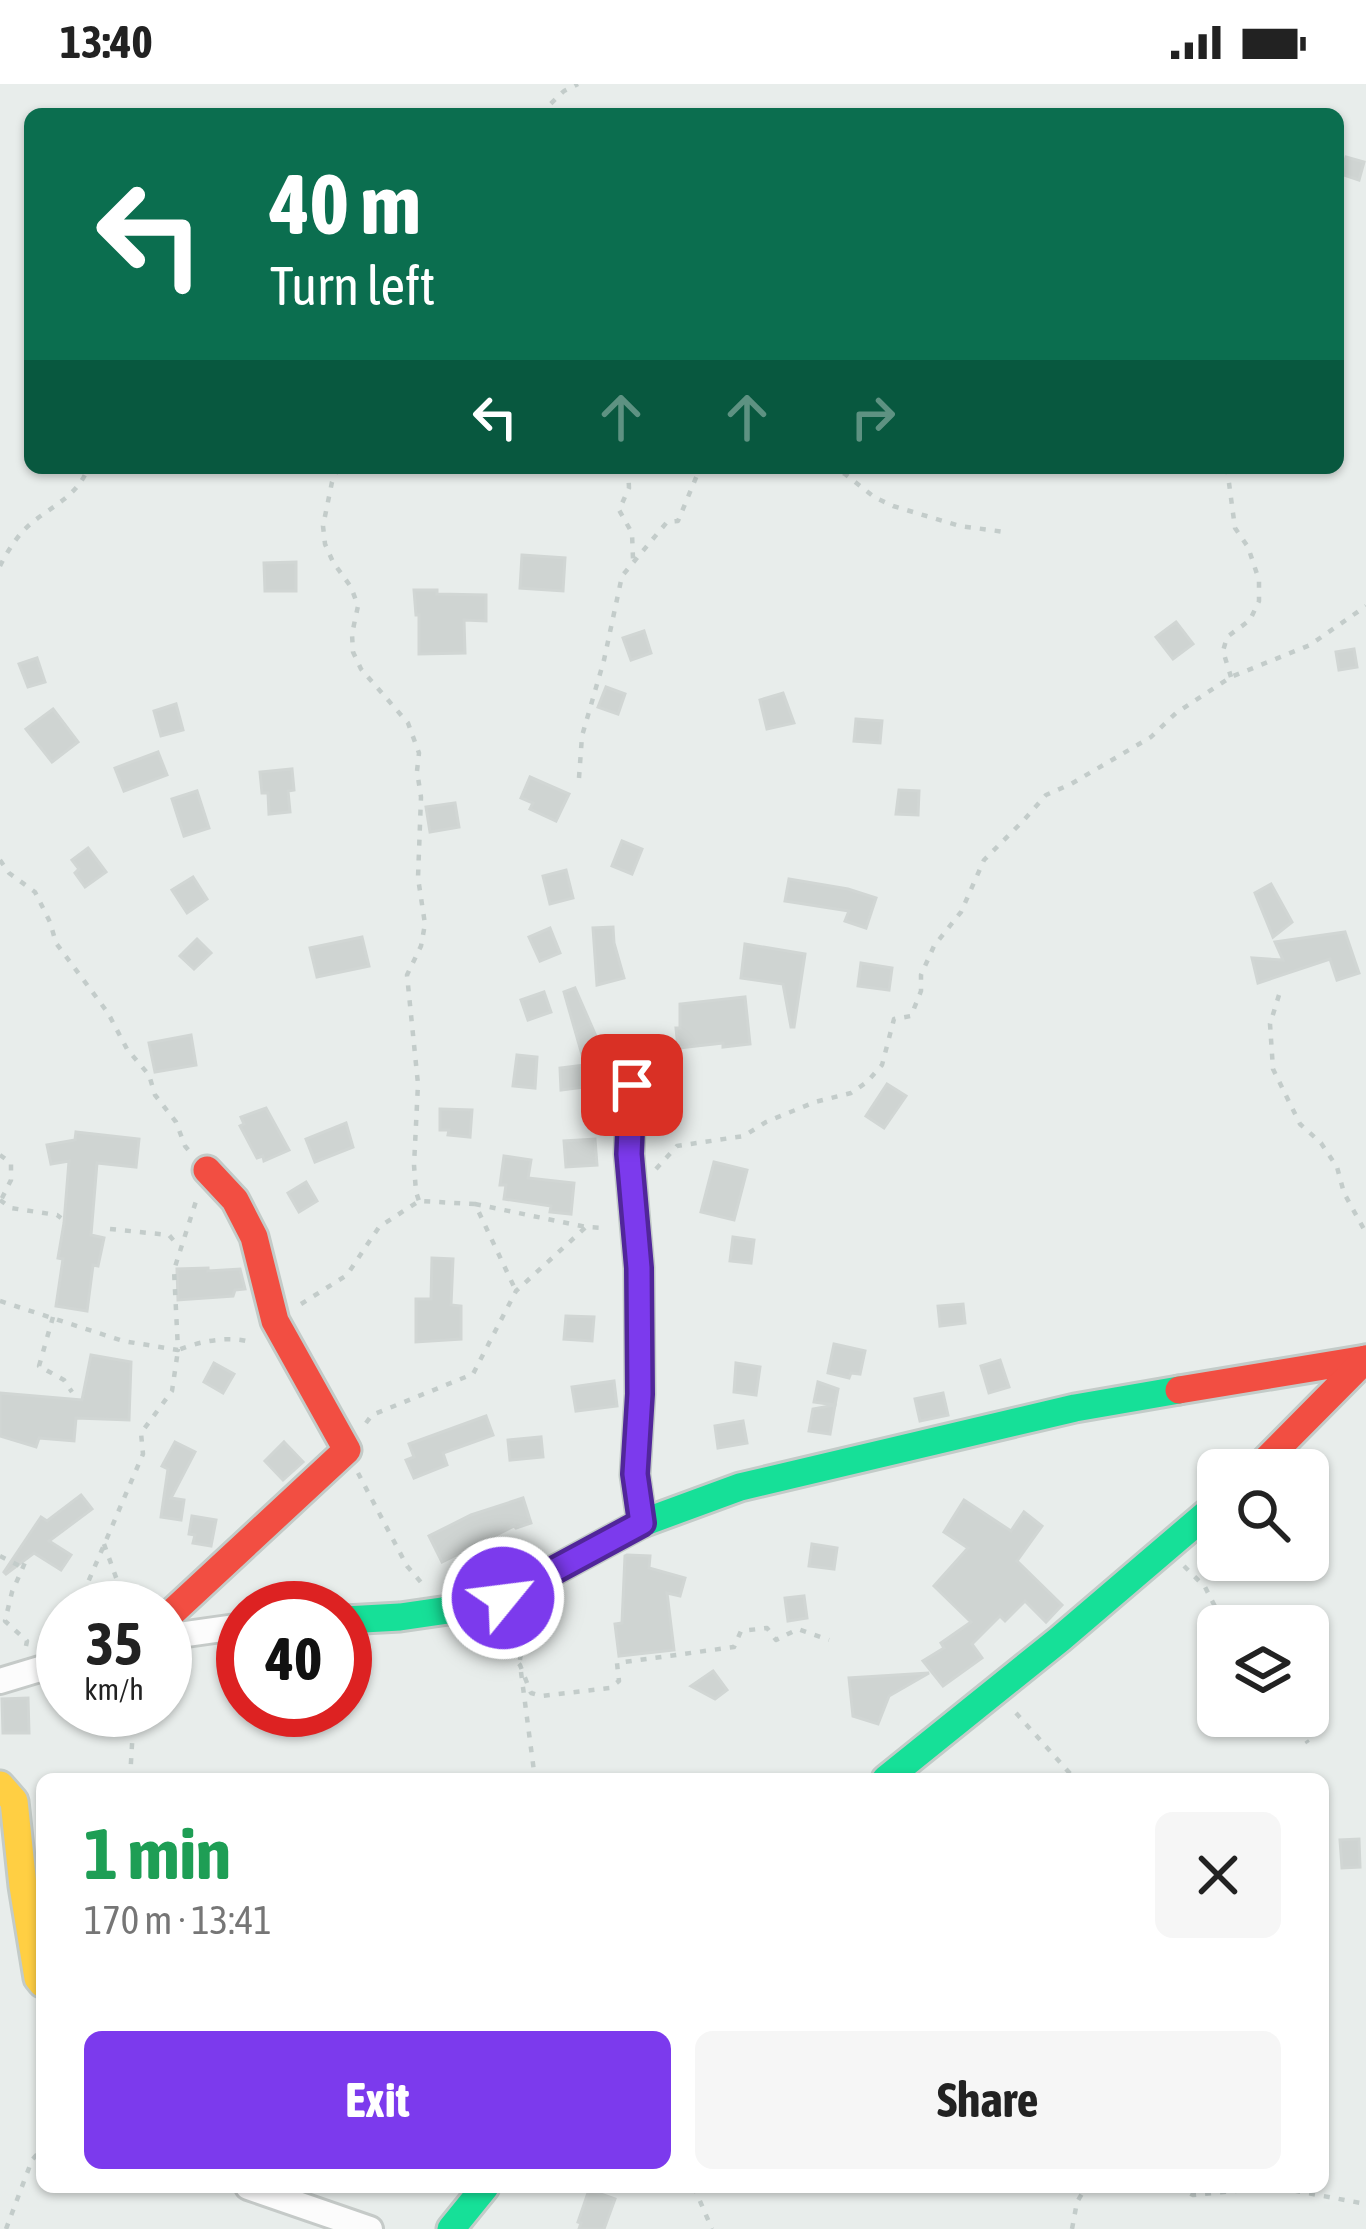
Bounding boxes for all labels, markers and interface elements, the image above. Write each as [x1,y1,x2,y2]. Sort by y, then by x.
text: 13:40 [60,16,153,68]
icon: left [72,156,228,312]
text: 40 m [270,156,421,252]
text: Turn left [270,255,435,316]
icon: left [462,384,528,450]
icon: ahead [588,384,654,450]
icon: ahead [714,384,780,450]
icon: right [840,384,906,450]
pin [581,1034,683,1136]
icon: arrive [599,1052,665,1118]
map controls [1197,1449,1329,1737]
button: search [1197,1449,1329,1581]
position arrow [440,1535,566,1661]
speed limit sign: 40 [216,1581,372,1737]
button: layers [1197,1605,1329,1737]
text: 35 [86,1609,142,1678]
text: km/h [84,1672,144,1706]
text: 1 min [84,1812,231,1894]
button: close [1155,1812,1281,1938]
text: 170 m · 13:41 [84,1898,272,1942]
button: Exit [84,2031,671,2169]
button: Share [695,2031,1281,2169]

